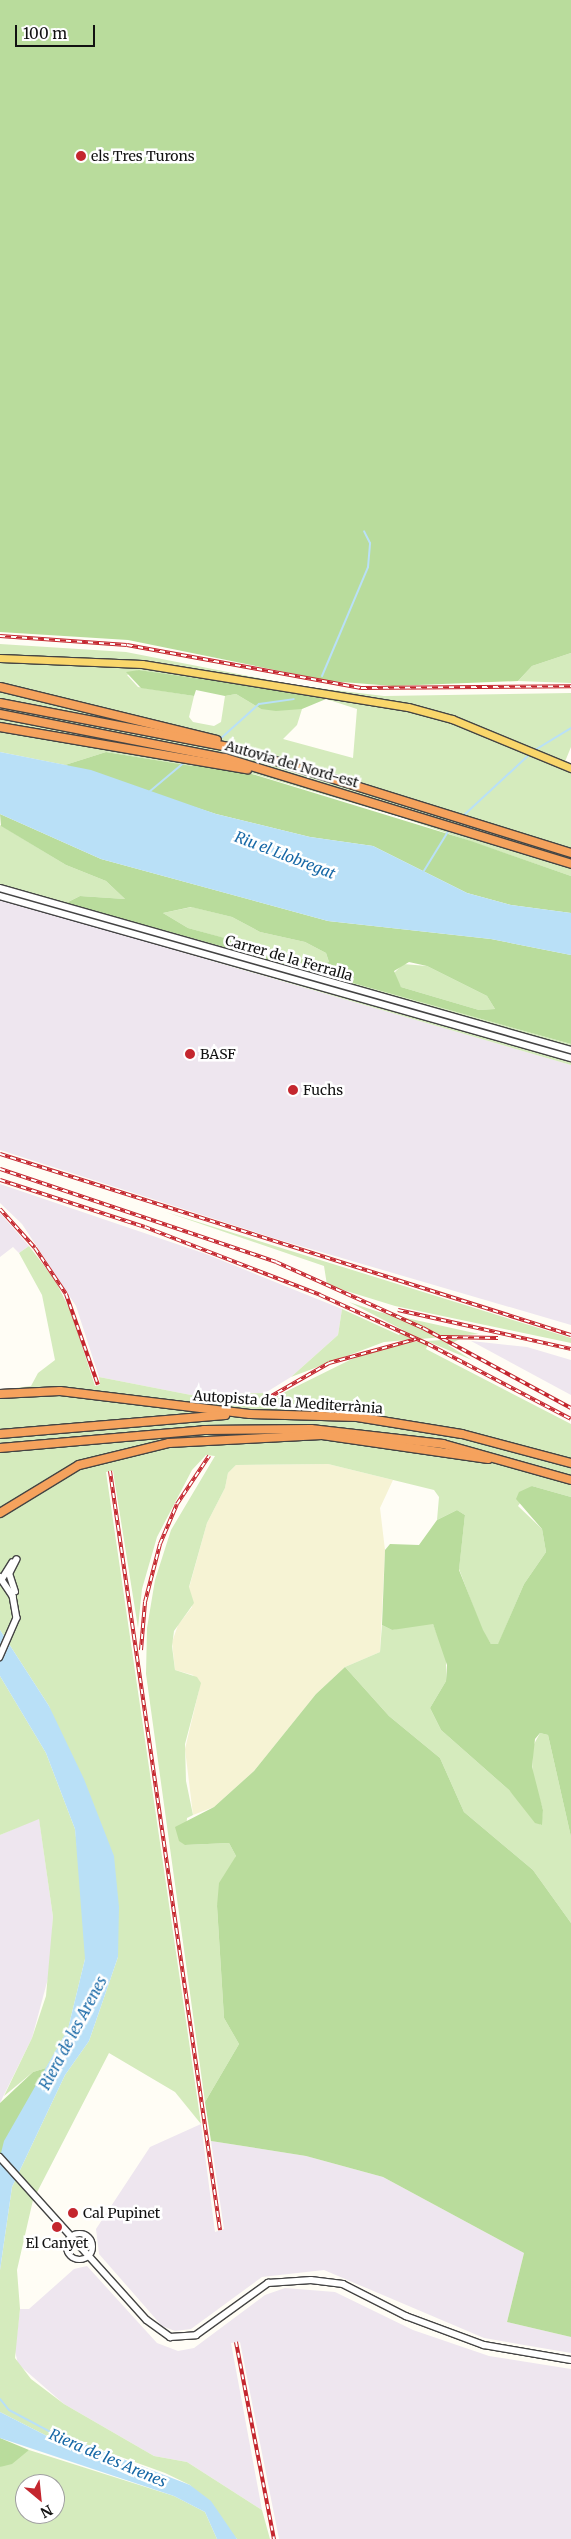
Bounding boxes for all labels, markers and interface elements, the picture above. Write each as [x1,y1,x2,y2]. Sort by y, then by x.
scale bar [18,15,98,47]
text: 100 m [23,24,67,43]
place label: els Tres Turons [91,148,195,164]
marker: els Tres Turons [75,150,87,162]
street label: Autovia del Nord-est [223,737,361,791]
water label: Riu el Llobregat [232,828,338,882]
street label: Carrer de la Ferralla [223,932,355,984]
place label: BASF [200,1046,236,1062]
marker: BASF [184,1048,196,1060]
place label: Fuchs [303,1082,343,1098]
marker: Fuchs [287,1084,299,1096]
street label: Autopista de la Mediterrània [193,1387,383,1417]
water label: Riera de les Arenes [36,1973,110,2093]
place label: Cal Pupinet [83,2205,160,2221]
marker: Cal Pupinet [67,2207,79,2219]
marker: El Canyet [51,2221,63,2233]
place label: El Canyet [25,2235,89,2251]
water label: Riera de les Arenes [47,2425,169,2491]
north arrow [15,2474,65,2524]
text: N [37,2501,56,2522]

